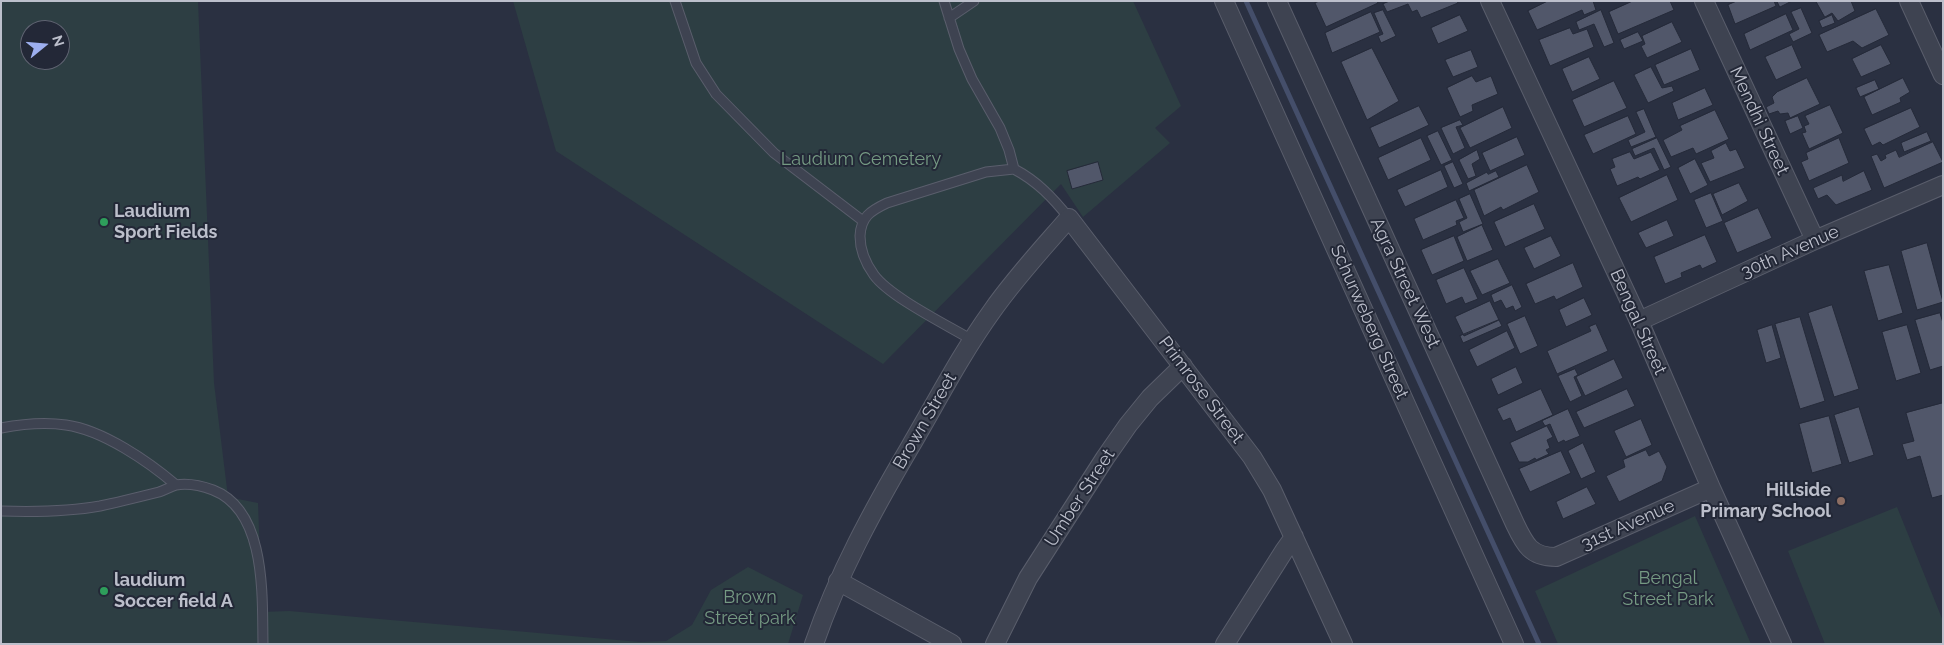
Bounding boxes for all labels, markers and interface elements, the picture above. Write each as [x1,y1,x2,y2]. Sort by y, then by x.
north arrow [20,20,70,70]
text: N [49,33,68,48]
street label: Mendhi Street [1725,64,1793,178]
park label: Laudium Cemetery [781,149,941,171]
place label: Laudium Sport Fields [114,201,217,243]
street label: Agra Street West [1365,214,1445,352]
marker: Laudium Sport Fields [98,216,110,228]
street label: 30th Avenue [1738,221,1842,283]
street label: Schurweberg Street [1325,242,1413,402]
street label: Bengal Street [1605,266,1671,378]
street label: Primrose Street [1154,332,1248,448]
street label: Brown Street [889,369,961,473]
street label: Umber Street [1040,445,1120,551]
place label: Hillside Primary School [1700,480,1831,522]
street label: 31st Avenue [1578,495,1678,555]
marker: Hillside Primary School [1835,495,1847,507]
park label: Bengal Street Park [1622,568,1714,610]
place label: laudium Soccer field A [114,570,233,612]
marker: laudium Soccer field A [98,585,110,597]
park label: Brown Street park [704,587,796,630]

